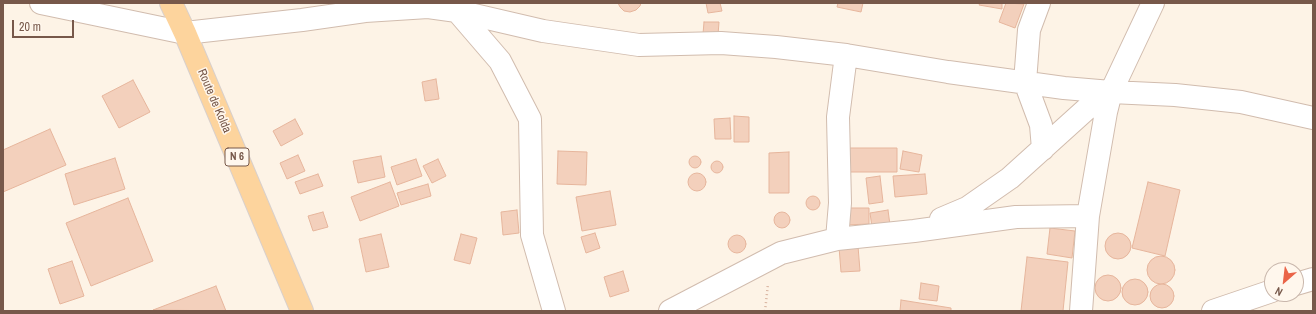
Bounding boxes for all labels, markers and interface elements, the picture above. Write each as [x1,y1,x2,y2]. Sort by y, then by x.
scale bar [14,12,76,38]
text: 20 m [19,19,41,35]
street label: Route de Kolda [194,67,234,135]
road number: N 6 [225,148,249,166]
north arrow [1264,262,1304,302]
text: N [1273,284,1285,299]

